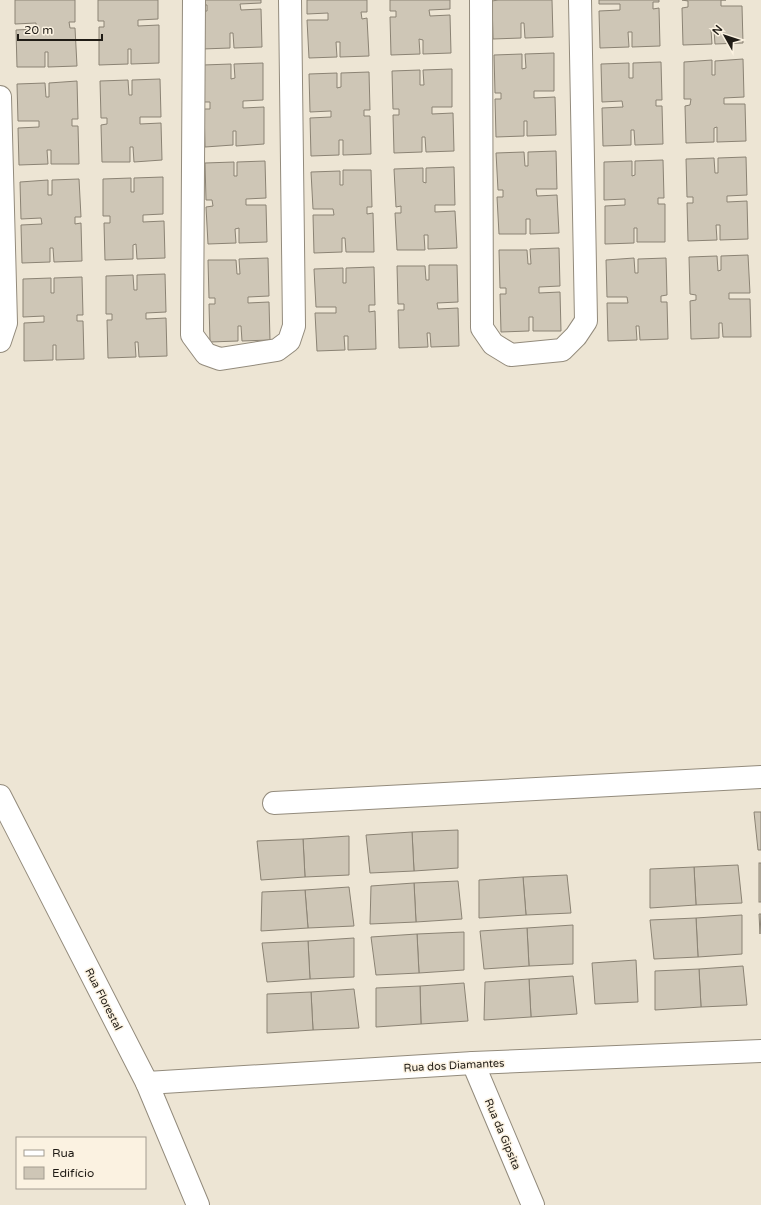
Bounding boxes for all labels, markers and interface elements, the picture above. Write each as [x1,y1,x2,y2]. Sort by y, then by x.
scale bar [18,16,102,42]
north arrow [705,16,745,56]
text: N [710,22,725,38]
text: 20 m [24,23,53,37]
street label: Rua Florestal [82,966,125,1033]
street label: Rua dos Diamantes [403,1056,505,1075]
street label: Rua da Gipsita [482,1097,523,1172]
legend [16,1137,146,1189]
text: Rua [52,1146,75,1160]
text: Edifício [52,1166,94,1180]

